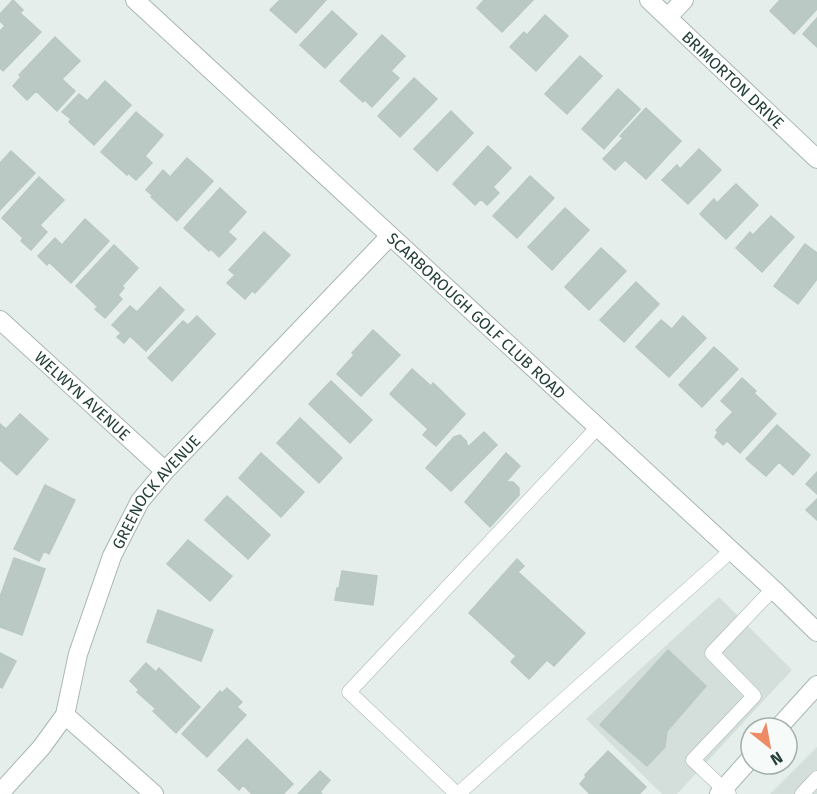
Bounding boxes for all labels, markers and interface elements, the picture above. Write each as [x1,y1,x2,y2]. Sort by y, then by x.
street label: BRIMORTON DRIVE [678,27,788,132]
street label: SCARBOROUGH GOLF CLUB ROAD [383,228,570,403]
street label: WELWYN AVENUE [31,347,134,444]
street label: GREENOCK AVENUE [108,431,204,552]
north arrow [739,716,799,776]
text: N [767,748,786,769]

